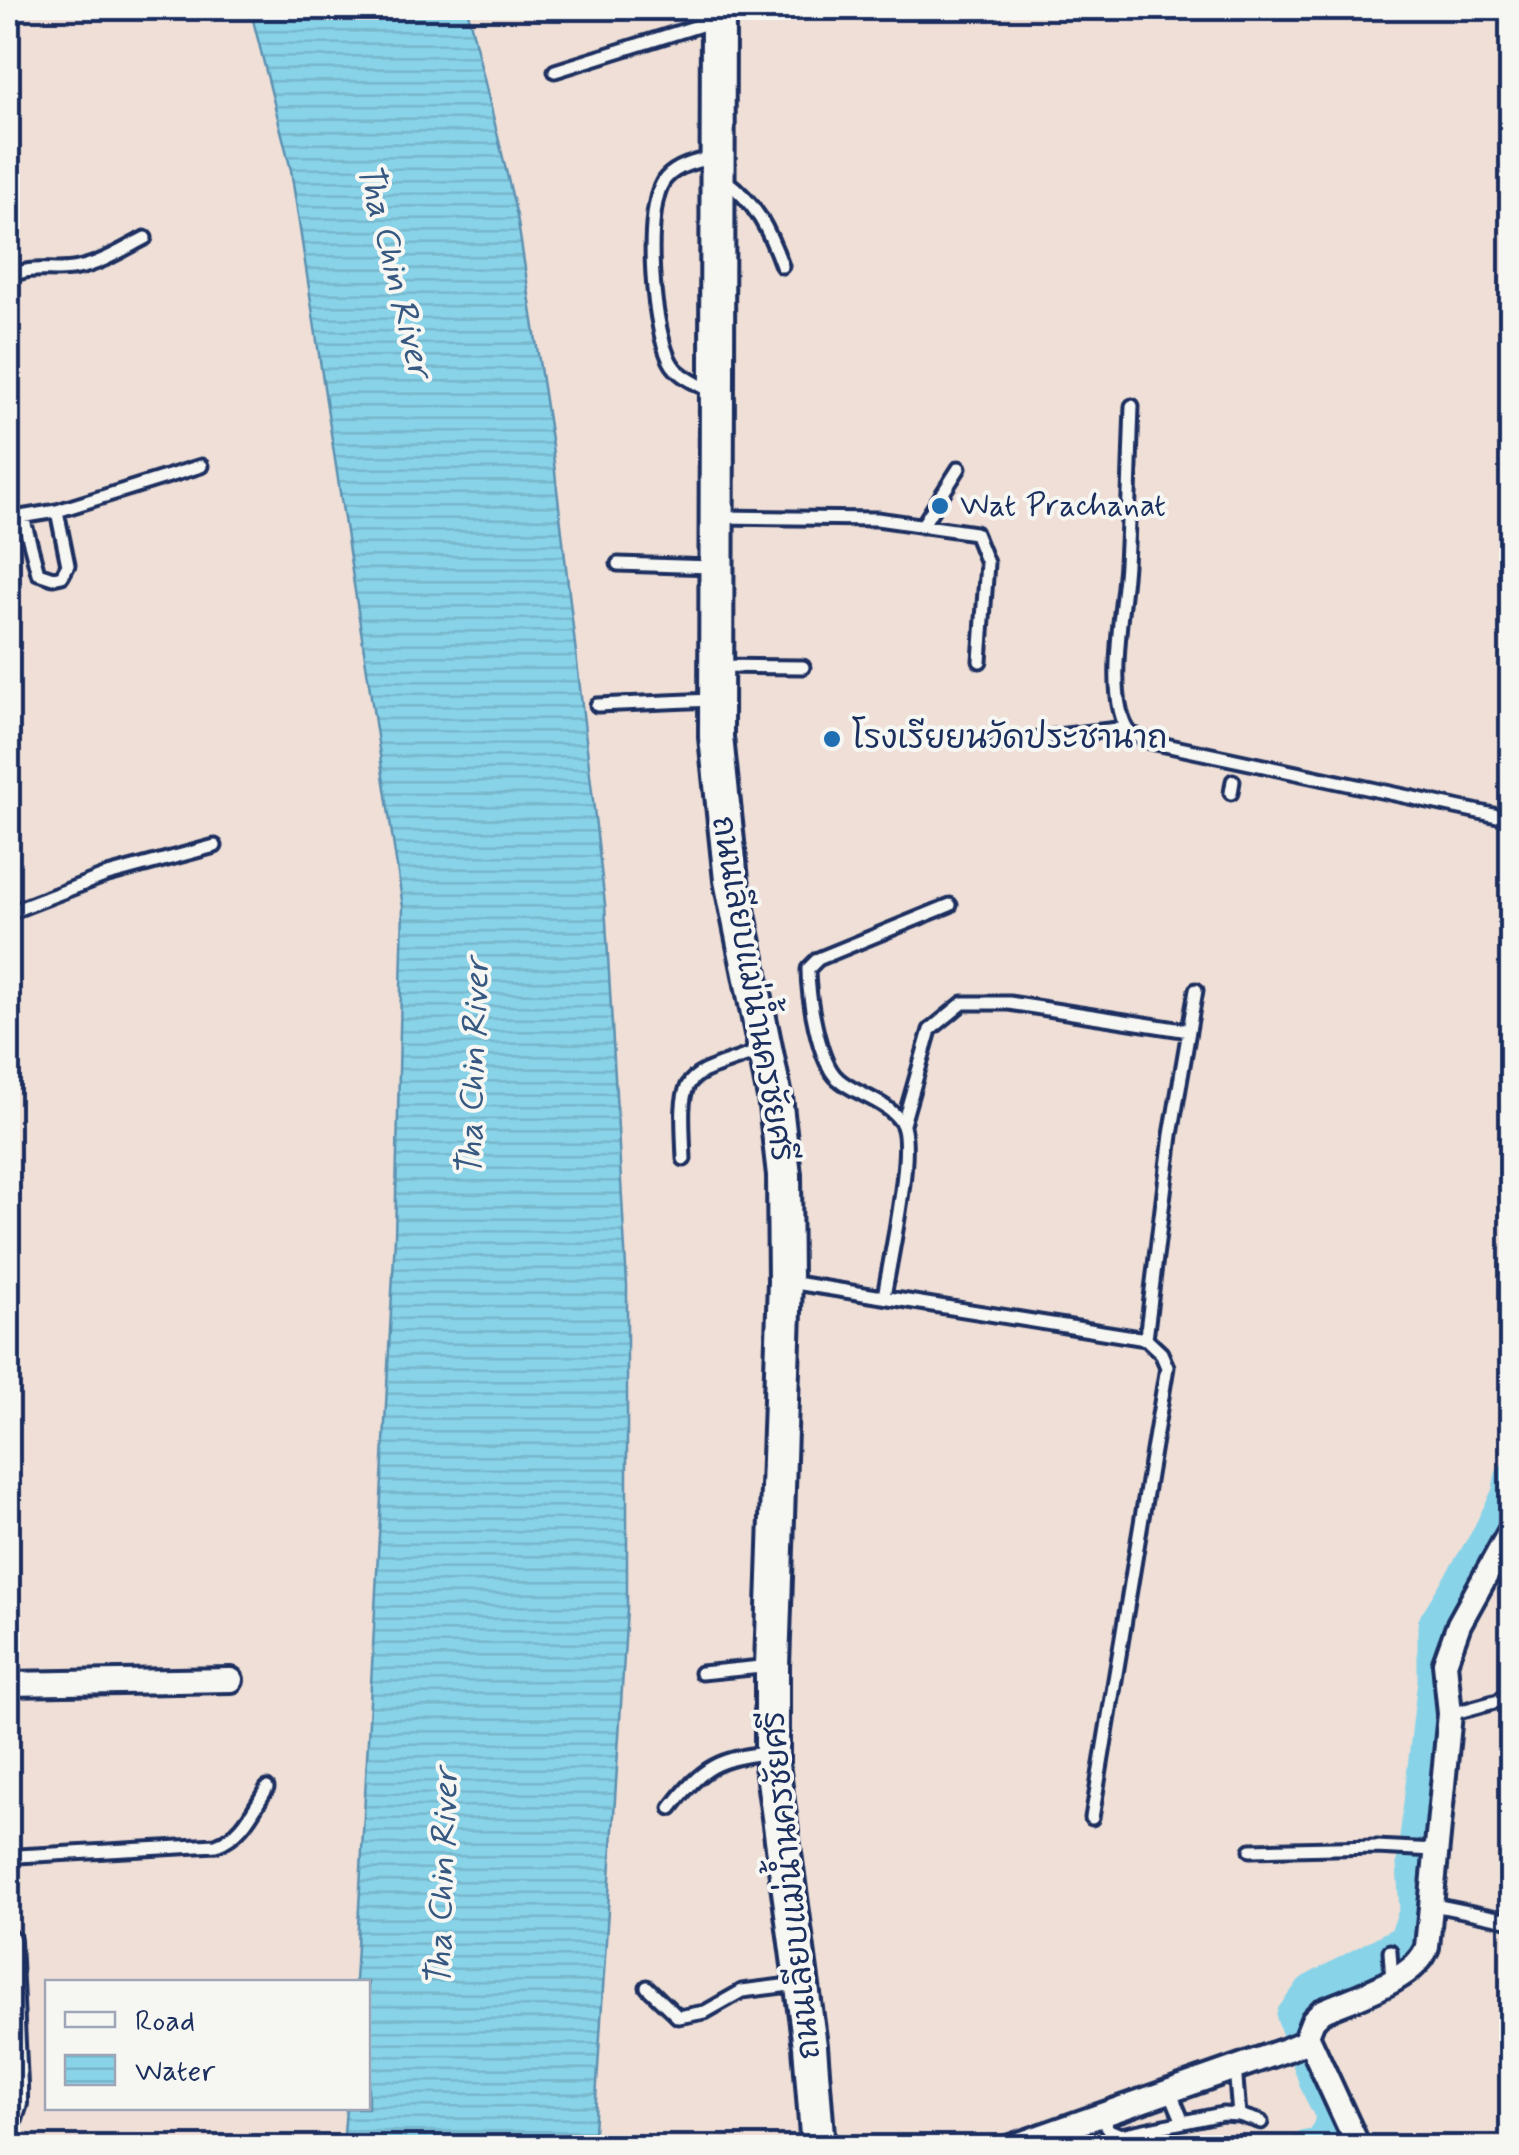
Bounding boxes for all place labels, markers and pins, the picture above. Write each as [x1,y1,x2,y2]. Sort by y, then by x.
place label: Wat Prachanat [960,485,1166,527]
marker: Wat Prachanat [929,495,951,517]
place label: โรงเรียยนวัดประชานาถ [852,716,1167,760]
marker: โรงเรียยนวัดประชานาถ [821,728,843,750]

